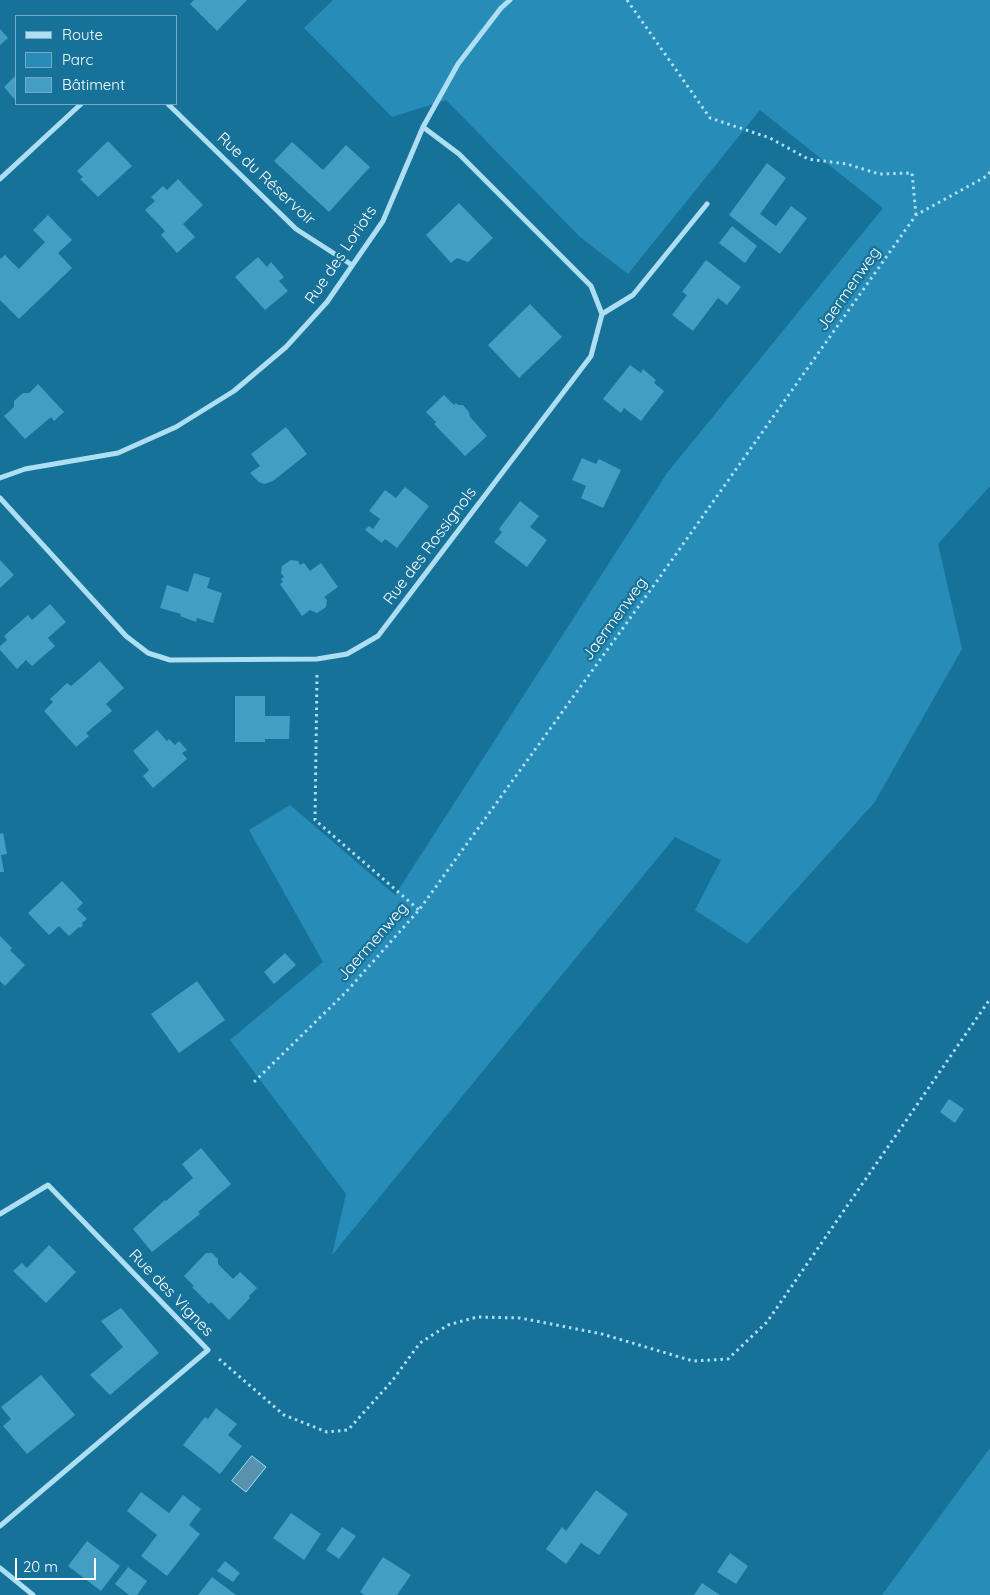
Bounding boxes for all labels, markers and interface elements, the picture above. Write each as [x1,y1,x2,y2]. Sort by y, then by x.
legend [15,15,178,105]
text: Route [62,25,103,44]
text: Parc [62,50,93,69]
text: Bâtiment [62,75,125,94]
street label: Rue du Réservoir [213,129,319,229]
street label: Rue des Loriots [301,202,381,308]
street label: Jaermenweg [813,243,885,335]
street label: Rue des Rossignols [379,483,481,609]
street label: Jaermenweg [578,574,652,664]
street label: Jaermenweg [334,899,412,985]
street label: Rue des Vignes [125,1246,217,1340]
scale bar [18,1548,99,1580]
text: 20 m [23,1557,58,1576]

